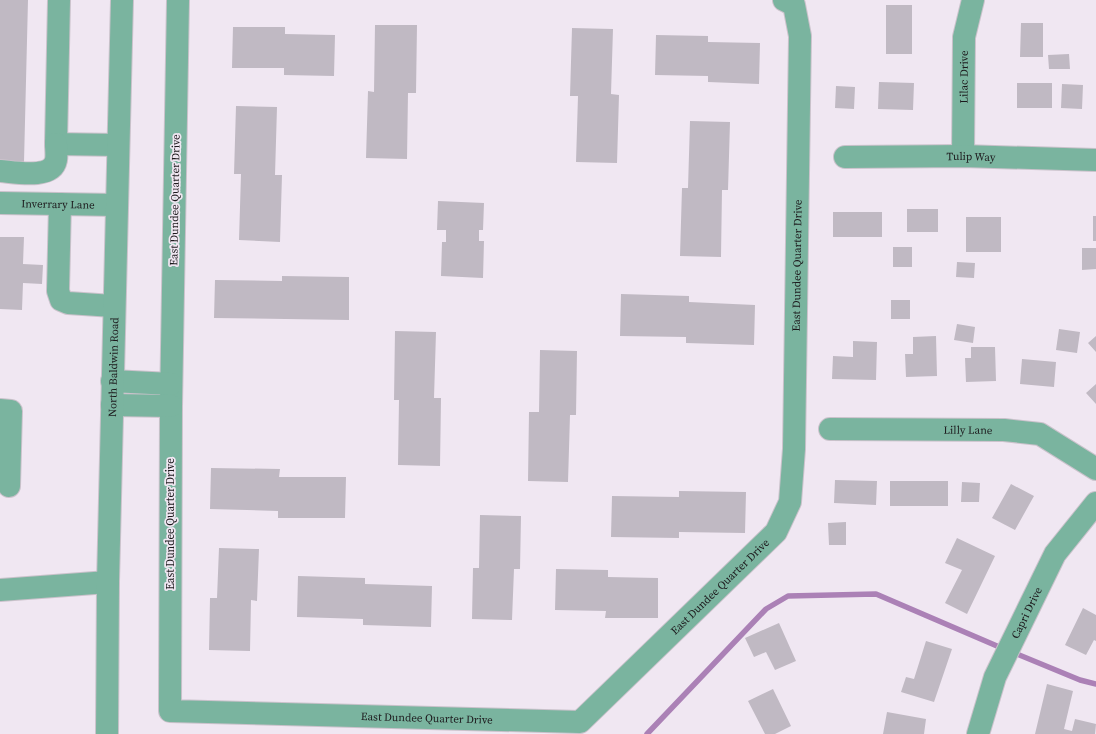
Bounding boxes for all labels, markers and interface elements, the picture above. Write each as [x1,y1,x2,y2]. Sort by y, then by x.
street label: Lilac Drive [956,50,971,104]
street label: East Dundee Quarter Drive [166,134,184,266]
street label: Tulip Way [946,148,996,164]
street label: Inverrary Lane [21,196,95,212]
street label: East Dundee Quarter Drive [788,199,805,331]
street label: North Baldwin Road [104,316,122,417]
street label: Lilly Lane [943,422,993,437]
street label: East Dundee Quarter Drive [163,458,178,590]
street label: East Dundee Quarter Drive [667,535,773,638]
street label: Capri Drive [1007,584,1046,641]
street label: East Dundee Quarter Drive [361,709,493,727]

